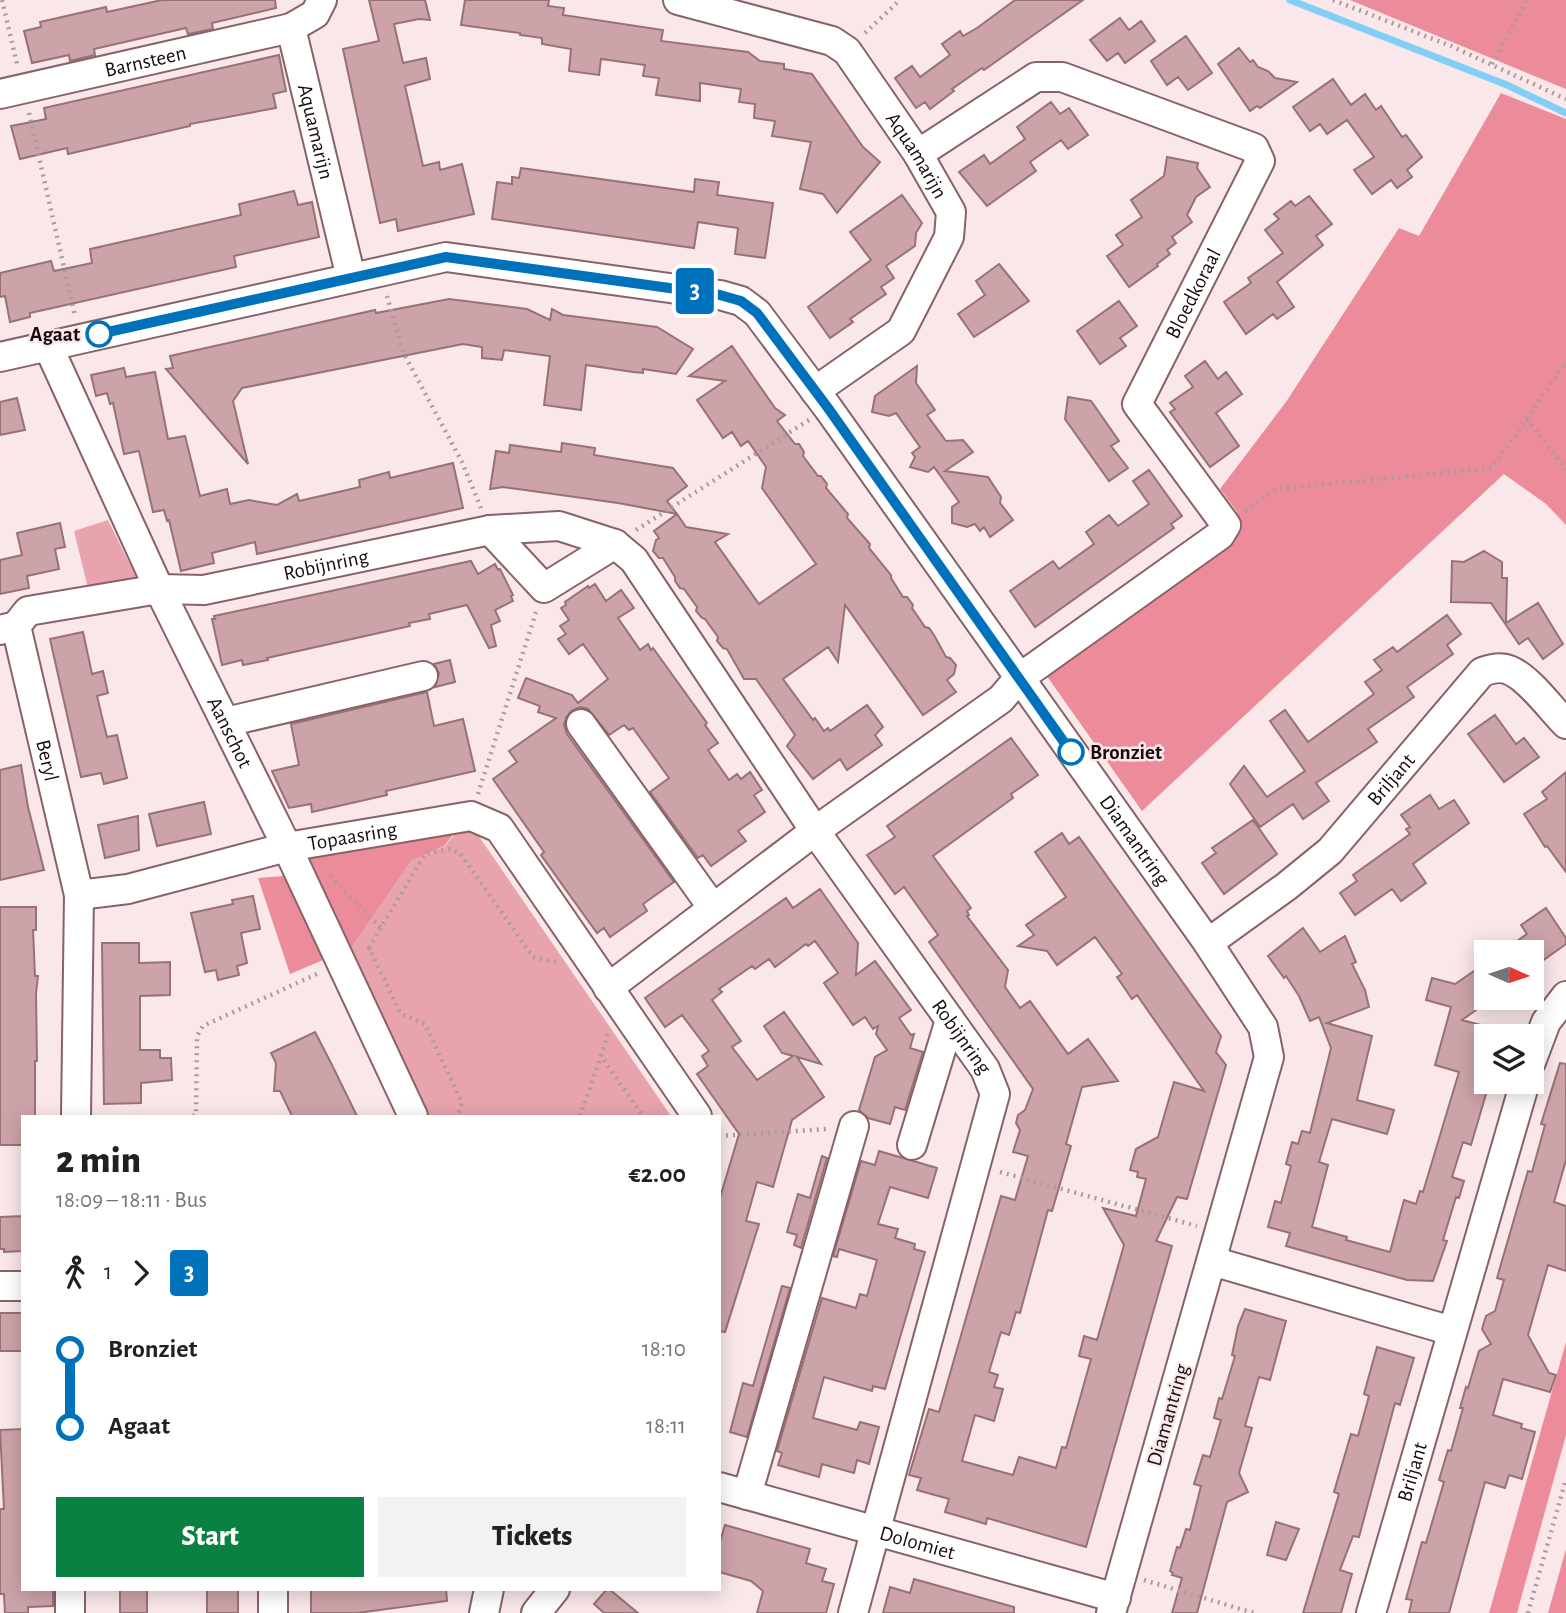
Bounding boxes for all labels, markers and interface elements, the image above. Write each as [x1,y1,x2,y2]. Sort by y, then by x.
street label: Barnsteen [103,42,188,80]
street label: Aquamarijn [294,82,337,181]
street label: Aquamarijn [882,108,951,202]
street label: Bloedkoraal [1161,245,1224,342]
line badge: 3 [672,268,718,314]
text: 3 [690,279,700,303]
marker: Agaat [86,321,112,347]
place label: Agaat [30,324,80,345]
street label: Robijnring [281,545,371,584]
street label: Aanschot [204,693,257,771]
street label: Beryl [32,738,62,783]
marker: Bronziet [1058,739,1084,765]
place label: Bronziet [1090,742,1162,763]
street label: Briljant [1363,749,1419,809]
street label: Diamantring [1096,791,1174,889]
street label: Topaasring [306,818,399,854]
north arrow [1474,940,1544,1010]
map controls [1474,940,1544,1094]
street label: Robijnring [928,995,996,1078]
button: layers [1474,1024,1544,1094]
text: 2 min [56,1142,141,1180]
text: €2.00 [629,1161,686,1187]
text: 18:09 – 18:11 · Bus [56,1189,207,1212]
icon: walk [56,1254,94,1292]
icon: forward [122,1254,160,1292]
text: 1 [104,1261,112,1284]
text: 3 [184,1261,194,1285]
text: Bronziet [108,1336,197,1362]
text: 18:10 [642,1338,686,1361]
street label: Diamantring [1143,1361,1193,1468]
text: Agaat [108,1413,170,1439]
text: 18:11 [646,1415,686,1438]
street label: Briljant [1393,1439,1431,1504]
button: Start [56,1497,364,1577]
button: Tickets [378,1497,686,1577]
street label: Dolomiet [877,1522,958,1563]

